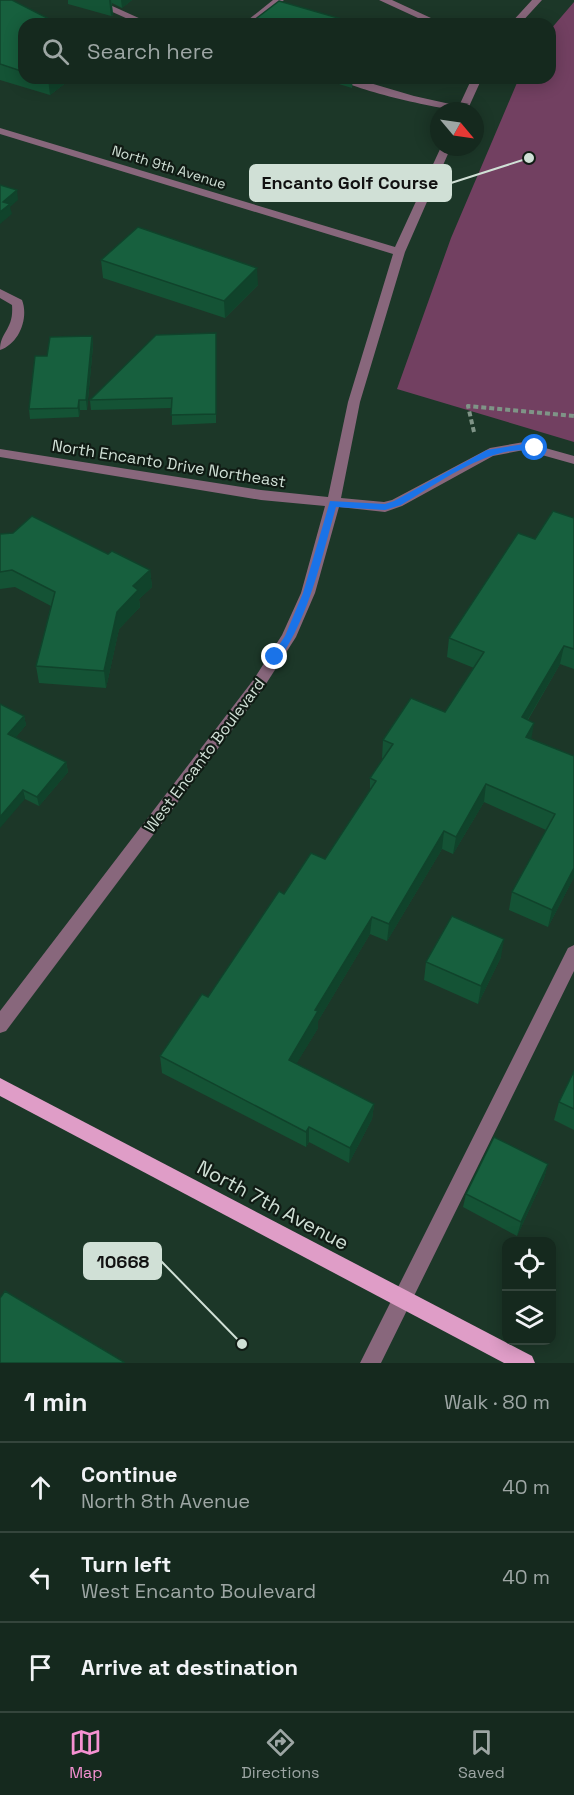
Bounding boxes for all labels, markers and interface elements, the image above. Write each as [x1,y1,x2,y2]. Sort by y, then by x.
search box [18,18,556,84]
icon: search [39,35,72,68]
text: Search here [87,37,214,65]
north arrow [430,102,484,156]
street label: North 9th Avenue [110,141,228,193]
callout: Encanto Golf Course [250,165,451,201]
text: Encanto Golf Course [262,171,438,194]
route start [521,434,547,460]
street label: North Encanto Drive Northeast [51,435,287,492]
route end [261,643,287,669]
street label: West Encanto Boulevard [139,674,269,837]
street label: North 7th Avenue [193,1154,353,1256]
map controls [502,1237,556,1345]
button: locate [502,1237,556,1291]
callout: 10668 [84,1243,161,1279]
text: 10668 [97,1250,150,1273]
button: layers [502,1291,556,1345]
text: 1 min [24,1385,88,1419]
text: Walk · 80 m [444,1389,550,1415]
text: Continue [81,1460,177,1488]
icon: ahead [24,1471,57,1504]
text: 40 m [502,1474,550,1500]
text: North 8th Avenue [81,1488,250,1514]
text: Turn left [81,1550,171,1578]
icon: left [24,1561,57,1594]
text: 40 m [502,1564,550,1590]
text: West Encanto Boulevard [81,1578,316,1604]
icon: arrive [24,1651,57,1684]
text: Arrive at destination [81,1653,298,1681]
tab: Map [69,1726,103,1783]
tab: Directions [241,1726,320,1783]
tab: Saved [458,1726,505,1783]

